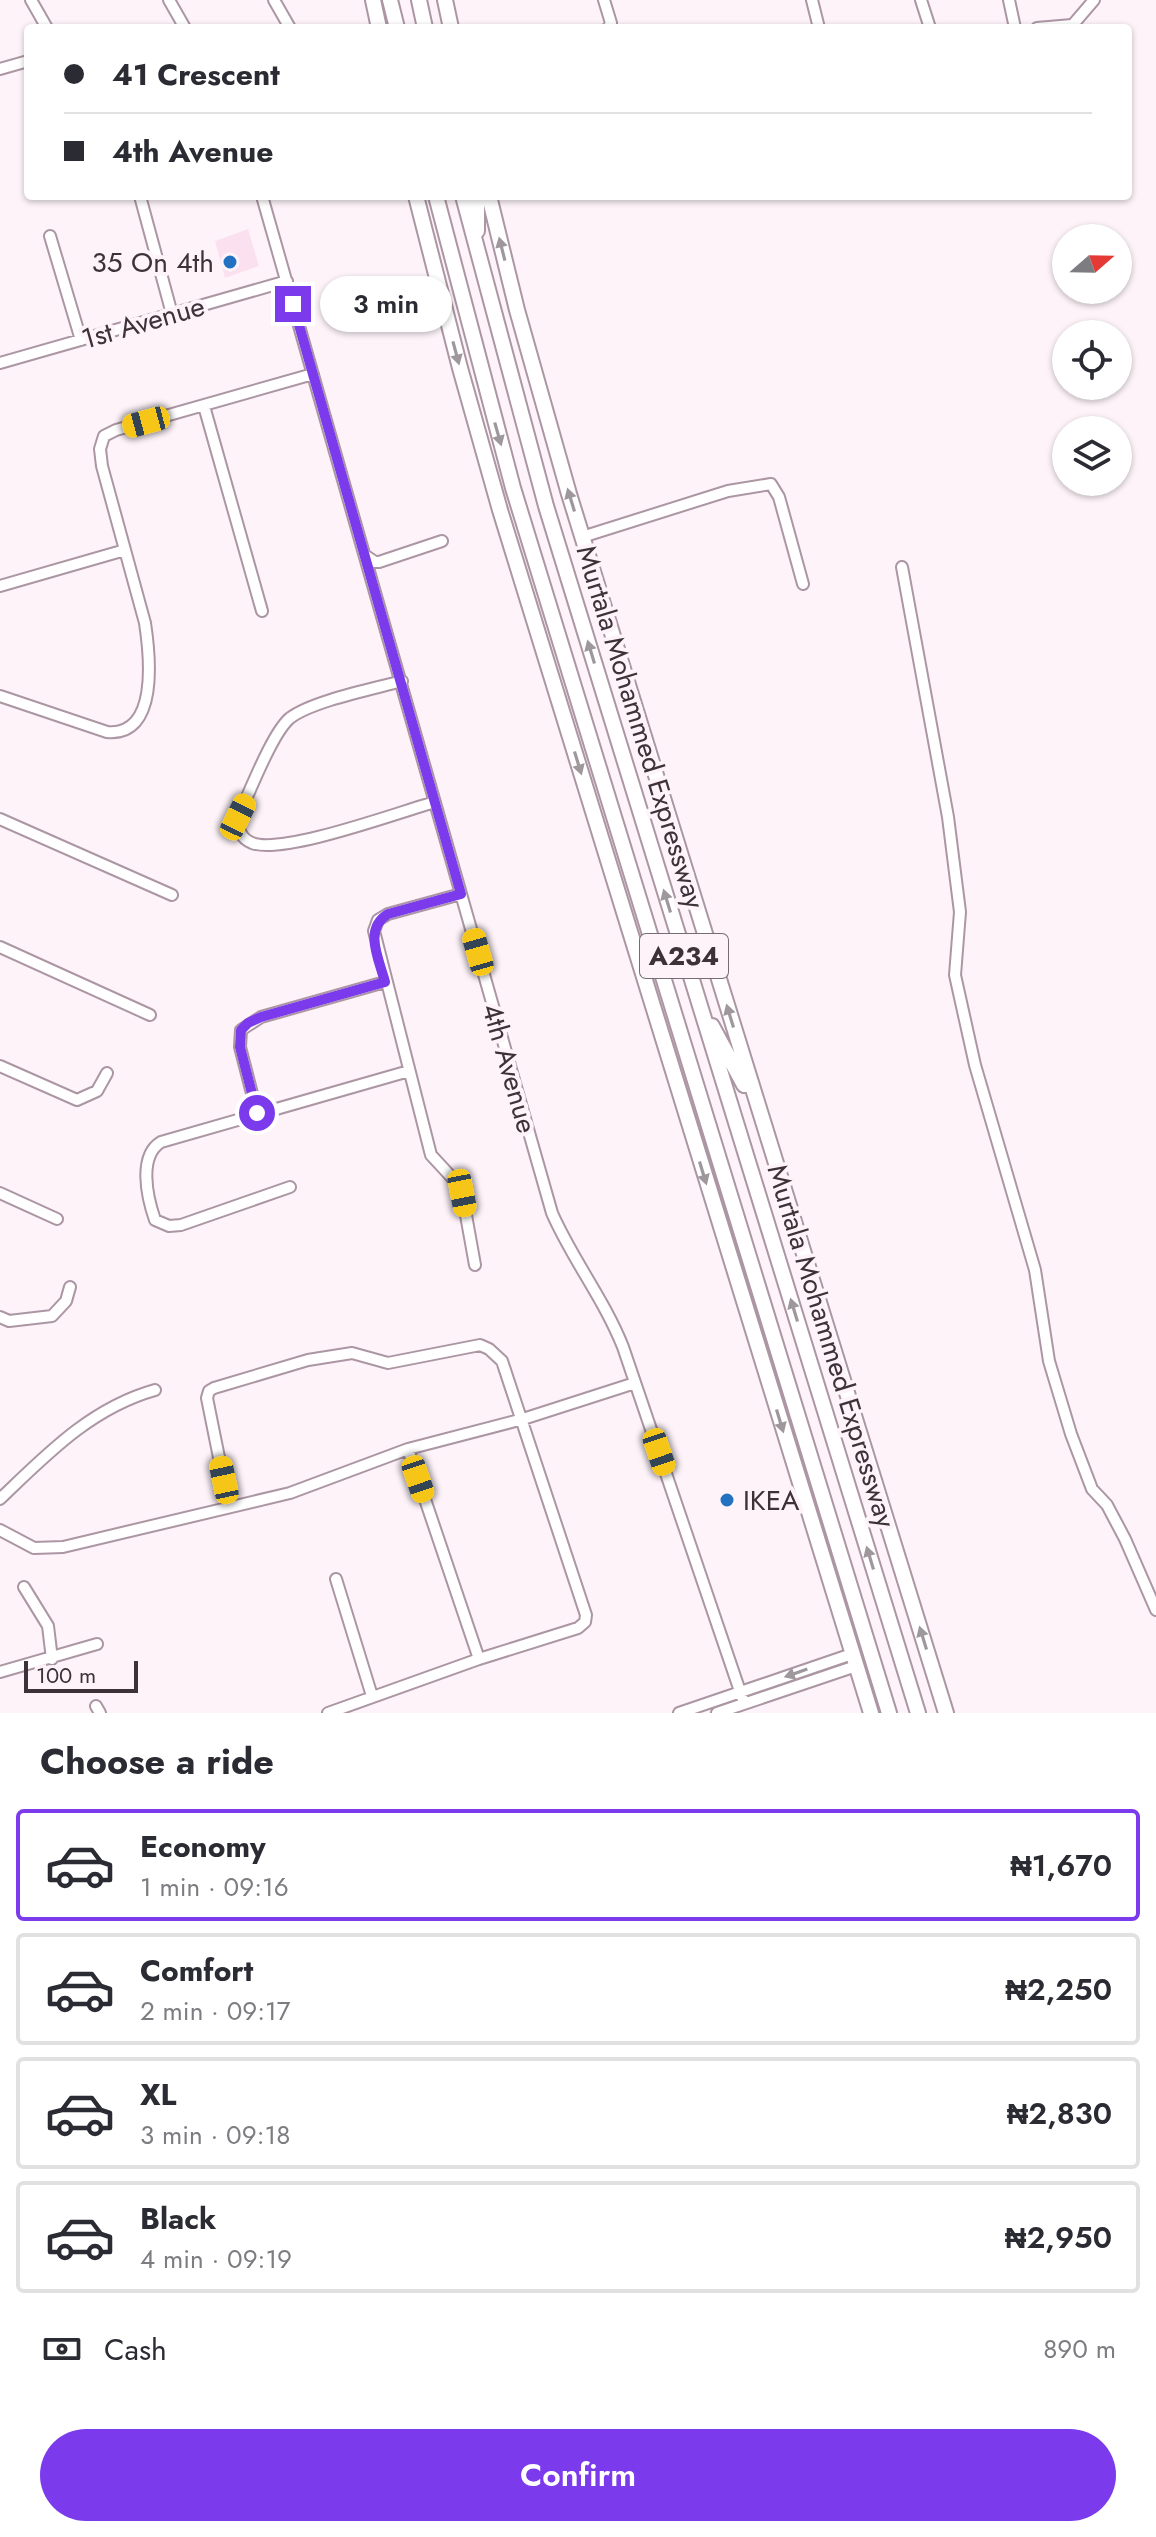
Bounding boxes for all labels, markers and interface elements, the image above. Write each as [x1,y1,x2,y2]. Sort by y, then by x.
text: 41 Crescent [112,53,280,96]
text: 4th Avenue [112,130,273,173]
north arrow [1052,224,1132,304]
map controls [1052,224,1132,496]
one-way arrow [495,236,507,261]
place label: 35 On 4th [92,242,214,283]
marker: 35 On 4th [221,253,239,271]
callout: 3 min [321,276,453,332]
street label: 1st Avenue [77,285,209,360]
text: 3 min [353,285,419,323]
route end [275,286,311,322]
button: locate [1052,320,1132,400]
one-way arrow [450,342,463,366]
car [120,404,172,440]
button: layers [1052,416,1132,496]
one-way arrow [492,423,505,447]
one-way arrow [564,487,577,511]
street label: Murtala Mohammed Expressway [566,540,716,914]
one-way arrow [584,640,597,664]
one-way arrow [572,752,584,776]
car [217,790,259,844]
one-way arrow [660,889,673,913]
car [460,926,496,978]
road number: A234 [640,934,728,978]
street label: 4th Avenue [471,998,548,1138]
one-way arrow [723,1003,736,1027]
route start [239,1095,275,1131]
street label: Murtala Mohammed Expressway [757,1159,907,1533]
one-way arrow [697,1161,710,1185]
car [446,1167,478,1219]
one-way arrow [787,1298,799,1322]
one-way arrow [774,1409,787,1433]
car [640,1425,678,1479]
car [399,1452,437,1506]
car [207,1454,241,1506]
place label: IKEA [743,1480,800,1521]
marker: IKEA [718,1491,736,1509]
one-way arrow [864,1546,876,1570]
one-way arrow [916,1626,928,1650]
scale bar [24,1657,138,1693]
text: 100 m [36,1659,96,1691]
one-way arrow [784,1667,808,1679]
text: Choose a ride [40,1735,274,1787]
text: Economy [140,1825,266,1868]
icon: car [44,1829,116,1901]
text: ₦1,670 [1010,1844,1112,1887]
text: 1 min · 09:16 [140,1868,289,1906]
text: Comfort [140,1949,253,1992]
icon: car [44,1953,116,2025]
text: ₦2,250 [1005,1968,1112,2011]
text: 2 min · 09:17 [140,1992,290,2030]
text: XL [140,2073,176,2116]
icon: car [44,2077,116,2149]
text: ₦2,830 [1007,2092,1112,2135]
text: 3 min · 09:18 [140,2116,290,2154]
text: Black [140,2197,216,2240]
icon: car [44,2201,116,2273]
text: ₦2,950 [1005,2216,1112,2259]
text: 4 min · 09:19 [140,2240,292,2278]
icon: cash [40,2327,84,2371]
text: Cash [104,2328,167,2371]
text: 890 m [1043,2330,1116,2368]
button: Confirm [40,2429,1116,2521]

